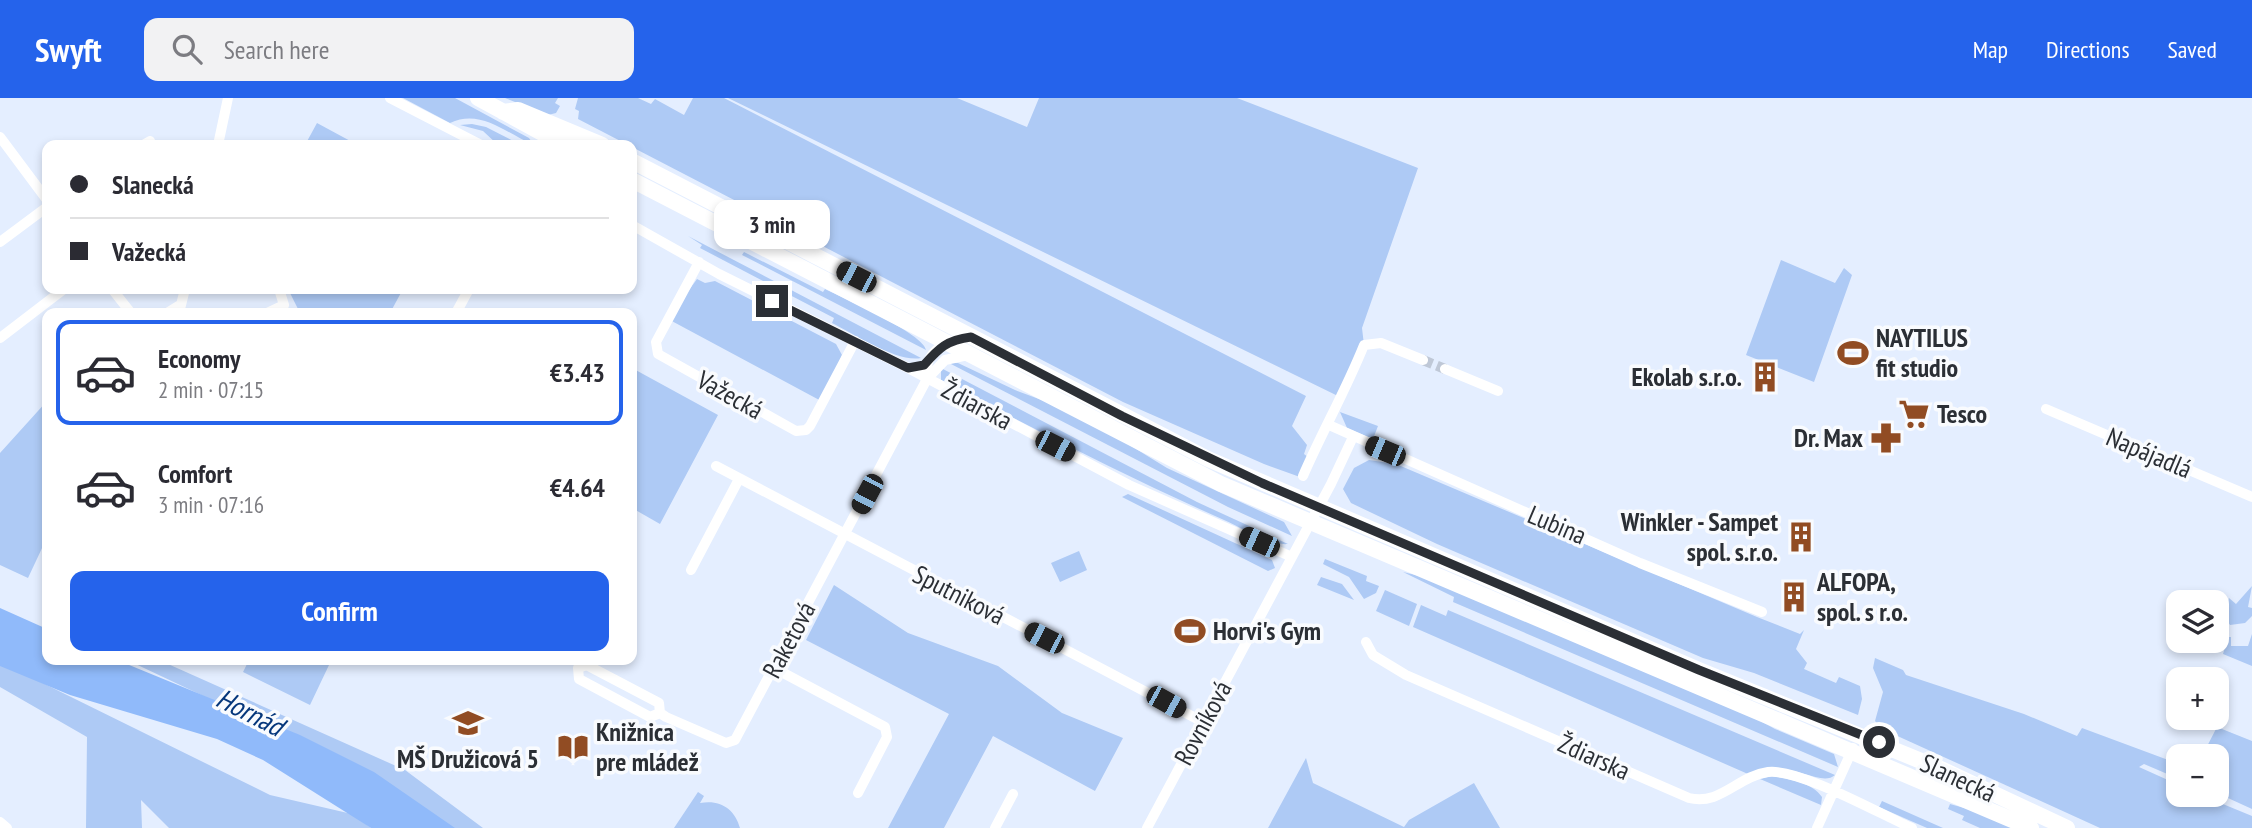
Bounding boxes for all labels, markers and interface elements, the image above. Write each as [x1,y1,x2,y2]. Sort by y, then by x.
search box [144,18,634,81]
text: Swyft [35,28,102,71]
icon: search [168,30,206,68]
text: Search here [224,33,329,66]
text: Map [1973,34,2008,65]
text: Directions [2046,34,2130,65]
text: Saved [2168,34,2217,65]
text: Slanecká [112,168,194,201]
callout: 3 min [714,200,830,248]
text: 3 min [749,210,795,239]
text: Važecká [112,235,186,268]
car [833,258,880,296]
route end [756,285,788,317]
place label: NAYTILUS fit studio [1876,321,1968,384]
sports icon: NAYTILUS fit studio [1836,336,1870,370]
icon: car [74,341,137,404]
text: Economy [158,342,240,375]
text: €3.43 [550,356,605,389]
place label: Ekolab s.r.o. [1632,360,1742,393]
building icon: Ekolab s.r.o. [1748,360,1782,394]
street label: Važecká [690,363,769,426]
street label: Ždiarska [936,372,1018,437]
text: 2 min · 07:15 [158,375,264,404]
supermarket icon: Tesco [1897,397,1931,431]
place label: Tesco [1937,397,1987,430]
street label: Napájadlá [2101,420,2197,485]
place label: Dr. Max [1794,421,1864,454]
pharmacy icon: Dr. Max [1869,421,1903,455]
car [1032,427,1079,465]
car [1362,433,1409,469]
icon: car [74,456,137,519]
text: Comfort [158,457,232,490]
text: €4.64 [550,471,605,504]
car [848,471,887,517]
text: 3 min · 07:16 [158,490,264,519]
street label: Lubina [1523,498,1591,552]
place label: Winkler - Sampet spol. s.r.o. [1620,505,1778,568]
building icon: Winkler - Sampet spol. s.r.o. [1784,520,1818,554]
car [1236,524,1283,560]
street label: Sputniková [908,557,1011,632]
place label: ALFOPA, spol. s r.o. [1816,565,1908,628]
button: Confirm [70,571,609,651]
building icon: ALFOPA, spol. s r.o. [1777,580,1811,614]
map controls [2166,590,2229,807]
button: layers [2166,590,2229,653]
street label: Raketová [755,596,822,684]
sports icon: Horvi's Gym [1173,614,1207,648]
place label: Horvi's Gym [1213,614,1321,647]
car [1021,619,1068,657]
button: + [2166,667,2229,730]
street label: Rovníková [1167,675,1238,771]
water label: Hornád [210,679,293,746]
car [1143,683,1190,721]
school or university icon: MŠ Družicová 5 [451,706,485,740]
place label: Knižnica pre mládež [596,715,699,778]
street label: Ždiarska [1553,726,1635,787]
route start [1863,726,1895,758]
library icon: Knižnica pre mládež [556,730,590,764]
place label: MŠ Družicová 5 [397,742,539,775]
button: − [2166,744,2229,807]
street label: Slanecká [1915,746,2001,809]

